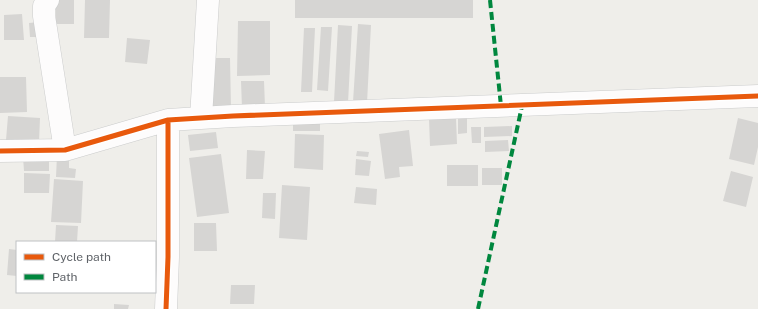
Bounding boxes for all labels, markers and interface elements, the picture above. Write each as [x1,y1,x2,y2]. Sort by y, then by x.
legend [16,241,156,293]
text: Cycle path [52,250,111,264]
text: Path [52,270,78,284]

